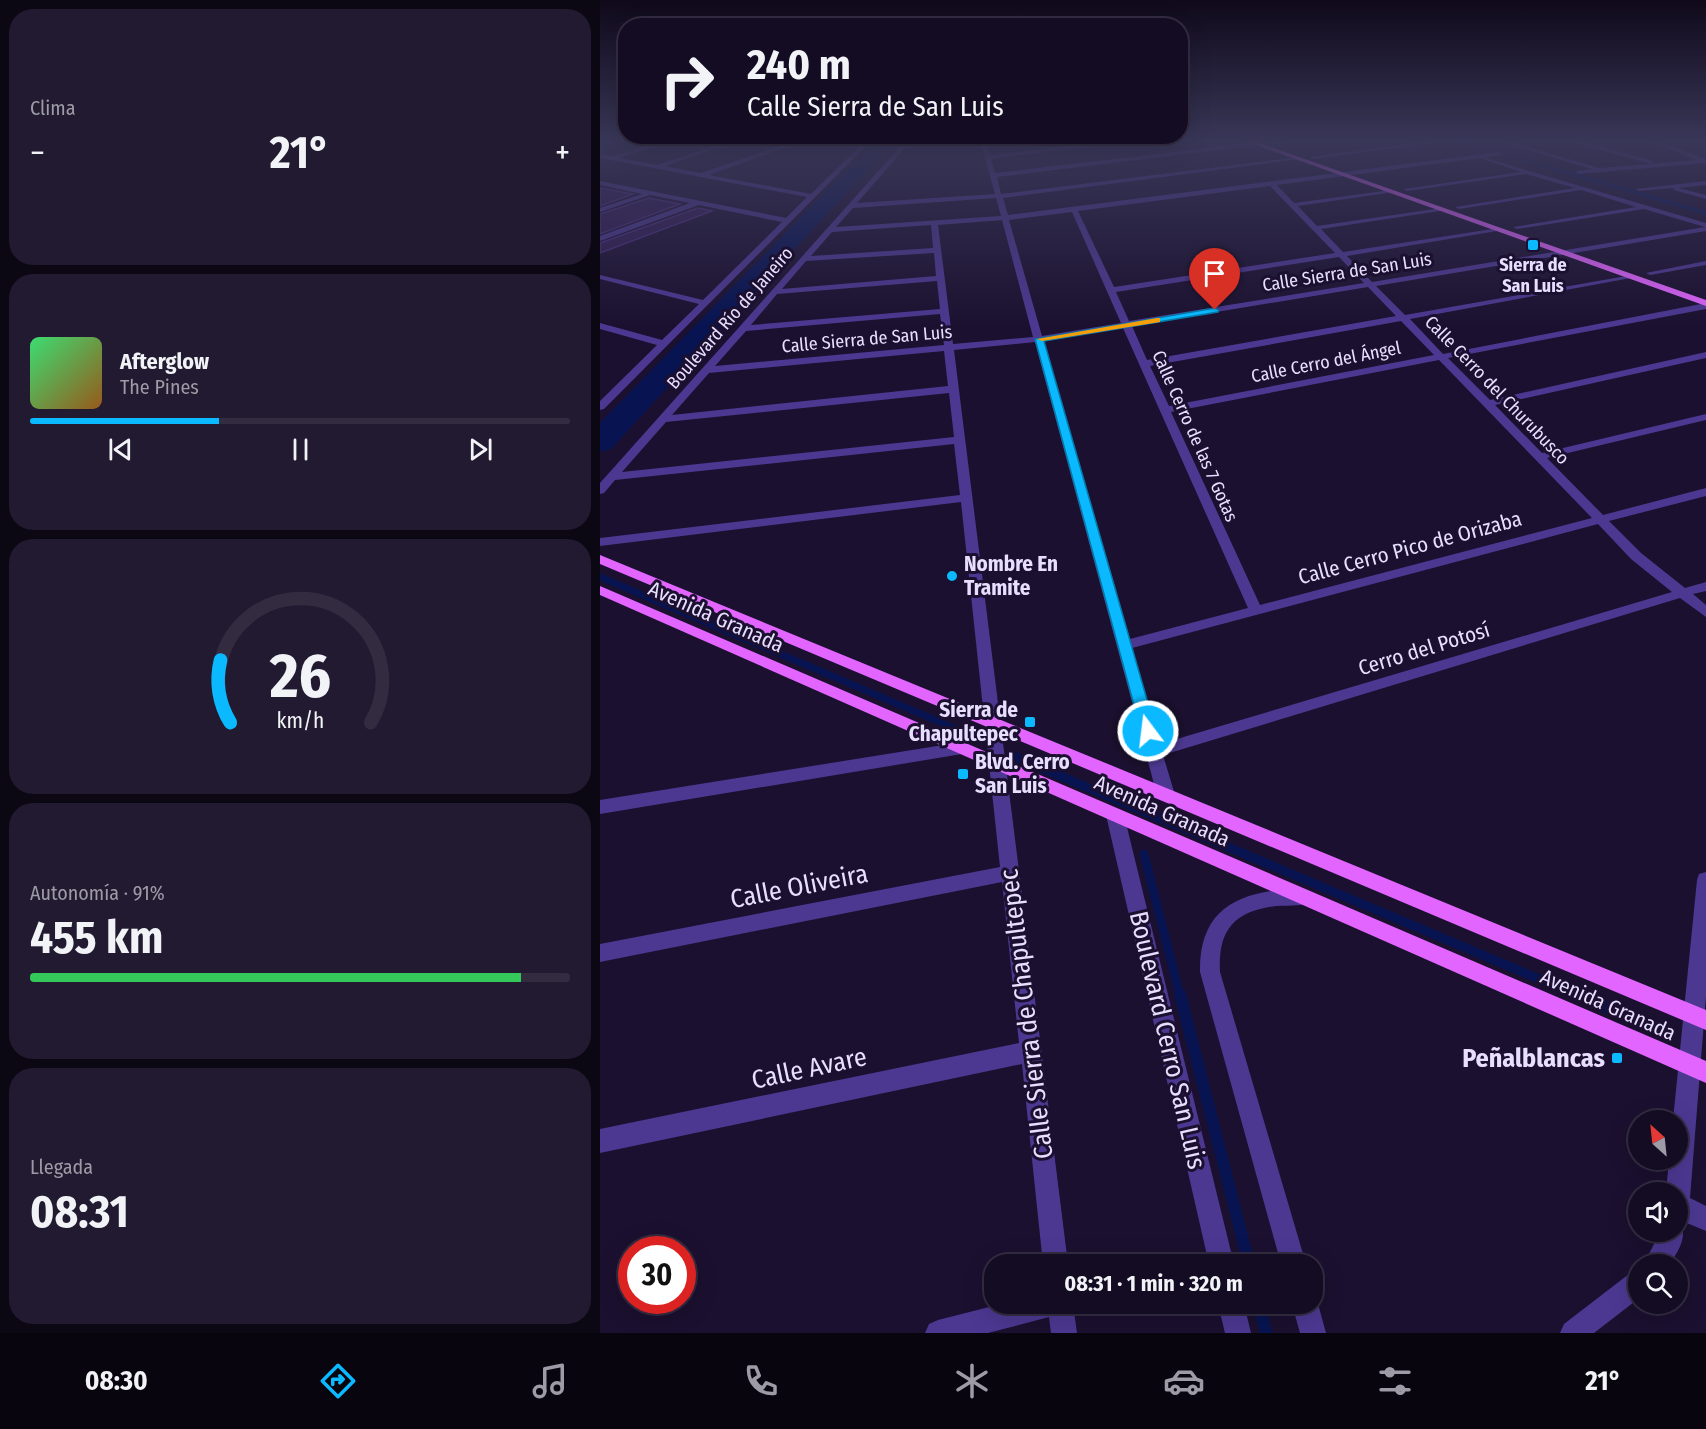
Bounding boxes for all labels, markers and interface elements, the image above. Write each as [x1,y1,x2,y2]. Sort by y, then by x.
text: 240 m [747,40,851,90]
icon: right [648,42,726,120]
text: Calle Sierra de San Luis [747,91,1004,123]
text: Clima [30,96,75,120]
text: 21° [270,126,330,180]
text: − [30,133,45,173]
text: + [555,133,570,173]
marker: Sierra de San Luis [1526,238,1540,252]
street label: Boulevard Río de Janeiro [662,242,798,394]
pin [1189,248,1240,310]
street label: Calle Sierra de San Luis [1261,248,1434,296]
place label: Sierra de San Luis [1499,254,1567,297]
icon: arrive [1198,257,1231,290]
street label: Calle Cerro del Churubusco [1420,311,1574,469]
street label: Calle Sierra de San Luis [781,321,954,357]
street label: Calle Cerro del Ángel [1249,336,1403,387]
street label: Calle Cerro de las 7 Gotas [1147,347,1243,525]
text: Afterglow [120,348,209,375]
text: The Pines [120,375,199,399]
icon: previous [104,433,137,466]
icon: pause [284,433,317,466]
icon: next [464,433,497,466]
street label: Calle Cerro Pico de Orizaba [1295,506,1525,590]
place label: Nombre En Tramite [964,551,1058,601]
marker: Nombre En Tramite [945,569,959,583]
street label: Avenida Granada [644,576,788,658]
street label: Cerro del Potosí [1355,617,1493,681]
text: 26 [268,640,331,715]
place label: Sierra de Chapultepec [909,697,1019,747]
position arrow [1116,699,1180,763]
text: km/h [276,709,324,735]
marker: Sierra de Chapultepec [1023,715,1037,729]
place label: Blvd. Cerro San Luis [975,749,1070,799]
marker: Blvd. Cerro San Luis [956,767,970,781]
street label: Avenida Granada [1090,770,1234,852]
street label: Calle Oliveira [728,858,871,915]
street label: Calle Sierra de Chapultepec [993,867,1060,1161]
text: Autonomía · 91% [30,881,165,905]
street label: Boulevard Cerro San Luis [1123,908,1212,1172]
text: 455 km [30,911,163,965]
street label: Avenida Granada [1536,964,1680,1046]
street label: Calle Avare [749,1041,869,1096]
place label: Peñalblancas [1462,1043,1605,1074]
marker: Peñalblancas [1610,1051,1624,1065]
north arrow [1628,1110,1688,1170]
map controls [1628,1110,1688,1314]
text: Llegada [30,1155,93,1179]
button: sound [1628,1182,1688,1242]
text: 08:31 [30,1185,129,1239]
speed limit sign: 30 [618,1236,696,1314]
button: search [1628,1254,1688,1314]
text: 08:31 · 1 min · 320 m [1064,1270,1243,1297]
icon: directions [317,1360,359,1402]
icon: music [529,1360,571,1402]
icon: phone [740,1360,782,1402]
icon: climate [951,1360,993,1402]
icon: car [1163,1360,1205,1402]
icon: filters [1374,1360,1416,1402]
text: 08:30 [85,1365,148,1397]
text: 21° [1585,1365,1621,1397]

